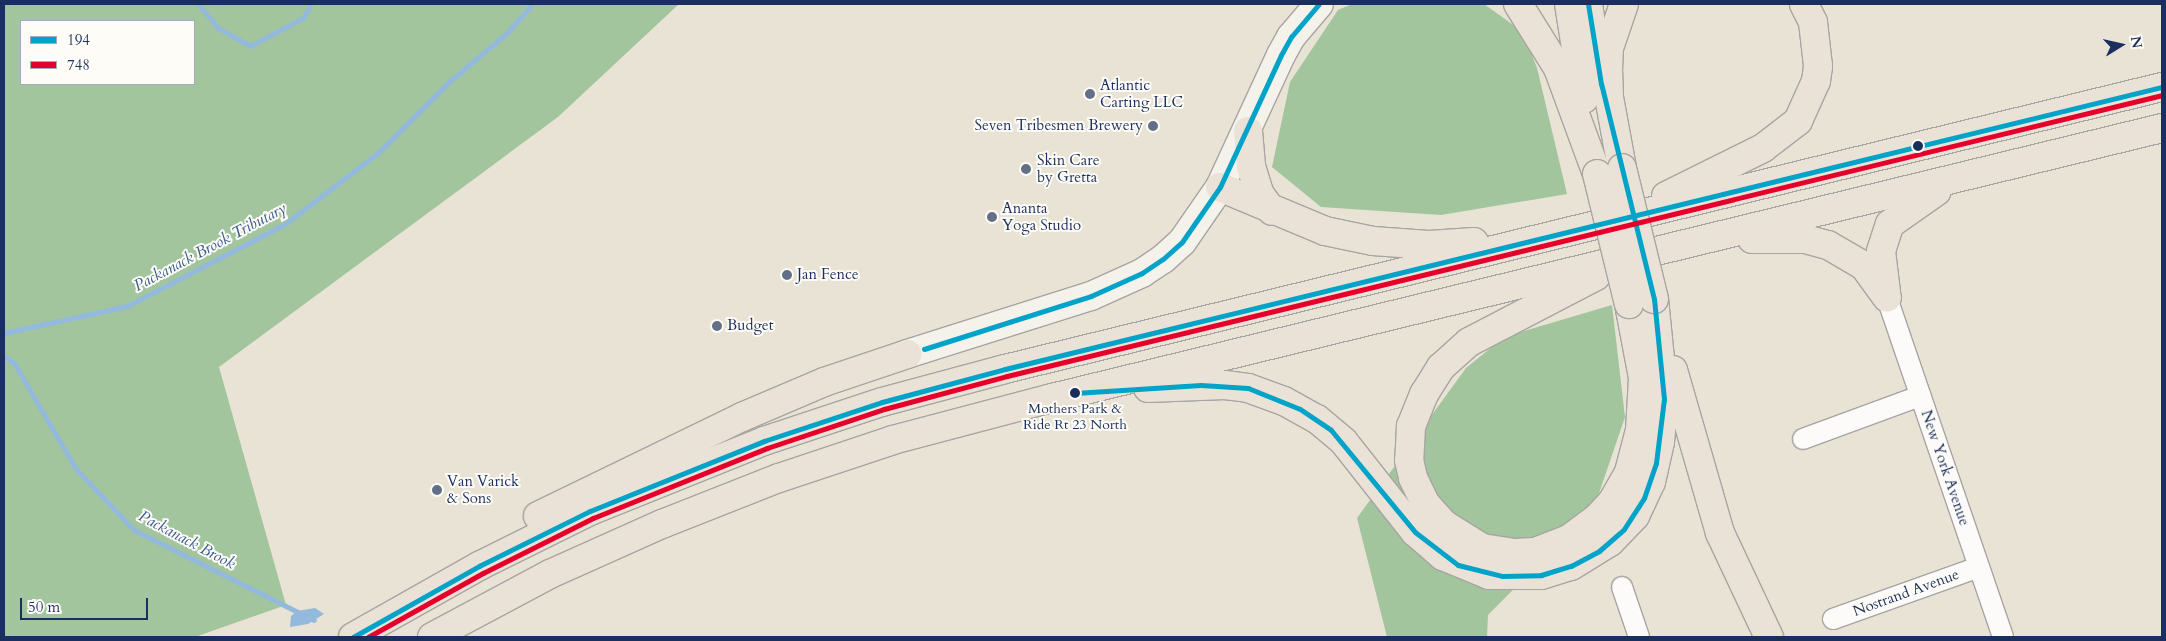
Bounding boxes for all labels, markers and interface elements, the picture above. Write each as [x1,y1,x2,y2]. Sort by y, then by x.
legend [20,20,195,85]
north arrow [2096,20,2146,70]
text: 194 [67,30,90,50]
text: N [2126,35,2147,50]
text: 748 [67,55,90,75]
place label: Atlantic Carting LLC [1100,76,1183,111]
marker: Atlantic Carting LLC [1084,88,1096,100]
place label: Seven Tribesmen Brewery [974,117,1143,135]
marker: Seven Tribesmen Brewery [1147,120,1159,132]
unlabelled marker [1913,141,1923,151]
place label: Skin Care by Gretta [1037,151,1100,186]
marker: Skin Care by Gretta [1019,162,1033,176]
water label: Packanack Brook Tributary [130,199,290,295]
place label: Ananta Yoga Studio [1002,199,1081,234]
marker: Ananta Yoga Studio [986,211,998,223]
place label: Jan Fence [797,266,859,284]
marker: Jan Fence [781,269,793,281]
place label: Budget [727,317,773,335]
marker: Budget [711,320,723,332]
marker: Mothers Park & Ride Rt 23 North [1070,388,1080,398]
place label: Mothers Park & Ride Rt 23 North [1023,401,1127,434]
street label: New York Avenue [1917,408,1973,528]
place label: Van Varick & Sons [447,472,519,507]
marker: Van Varick & Sons [431,484,443,496]
water label: Packanack Brook [135,506,239,574]
street label: Nostrand Avenue [1850,565,1962,621]
scale bar [22,588,150,620]
text: 50 m [28,597,60,617]

